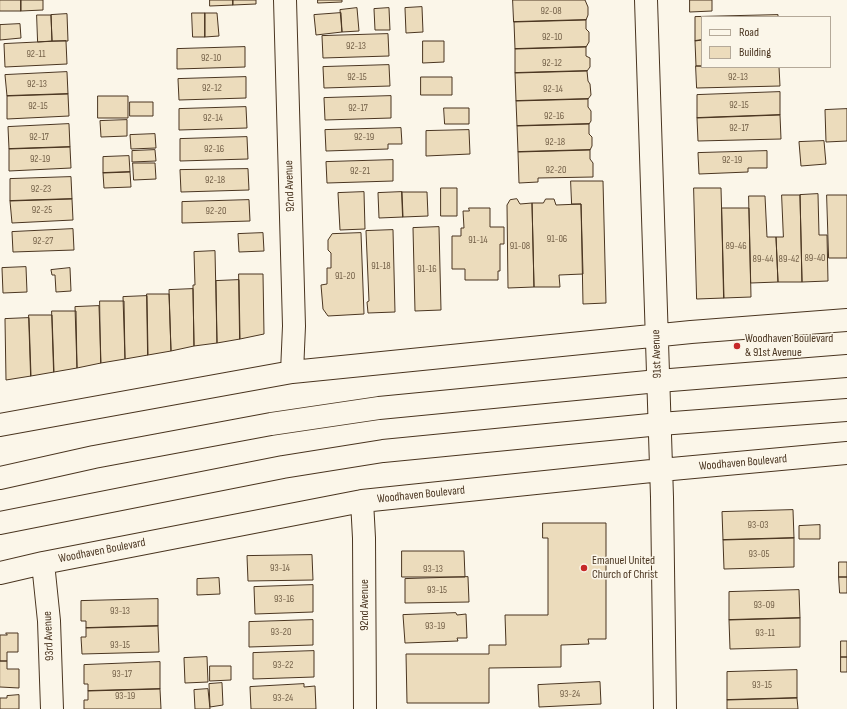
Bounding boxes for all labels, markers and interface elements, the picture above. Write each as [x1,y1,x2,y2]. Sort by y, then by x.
house number: 92-08 [540,5,562,17]
legend [701,16,831,68]
text: Road [739,25,759,40]
house number: 92-10 [542,31,562,43]
house number: 92-13 [346,40,366,52]
text: Building [739,45,771,60]
house number: 92-11 [26,48,46,60]
house number: 92-10 [201,52,221,64]
house number: 92-12 [542,57,562,69]
house number: 92-15 [347,71,367,83]
house number: 92-13 [728,71,748,83]
house number: 92-13 [27,78,47,90]
house number: 92-12 [202,82,222,94]
house number: 92-14 [543,83,563,95]
house number: 92-15 [729,99,749,111]
house number: 92-15 [28,100,48,112]
house number: 92-17 [348,102,368,114]
house number: 92-16 [544,110,564,122]
house number: 92-14 [203,112,223,124]
house number: 92-17 [729,122,749,134]
house number: 92-17 [29,131,49,143]
house number: 92-19 [354,131,374,143]
house number: 92-18 [545,136,565,148]
house number: 92-16 [204,143,224,155]
house number: 92-19 [30,153,50,165]
house number: 92-19 [722,154,742,166]
street label: 92nd Avenue [282,160,298,212]
house number: 92-20 [546,164,566,176]
house number: 92-21 [350,165,370,177]
house number: 92-18 [205,174,225,186]
house number: 92-23 [31,183,51,195]
house number: 92-25 [32,204,52,216]
house number: 92-20 [206,205,226,217]
house number: 91-06 [547,233,567,245]
house number: 91-14 [468,234,488,246]
house number: 92-27 [33,235,53,247]
house number: 91-08 [510,240,530,252]
house number: 89-46 [725,240,747,252]
house number: 89-40 [804,252,826,264]
house number: 89-44 [753,253,773,265]
house number: 89-42 [779,253,799,265]
house number: 91-18 [371,260,391,272]
house number: 91-16 [417,263,437,275]
house number: 91-20 [335,270,355,282]
street label: 91st Avenue [649,329,665,379]
place label: Woodhaven Boulevard & 91st Avenue [745,332,833,360]
marker: Woodhaven Boulevard & 91st Avenue [732,341,742,351]
street label: Woodhaven Boulevard [698,452,788,474]
street label: Woodhaven Boulevard [376,483,466,507]
house number: 93-03 [748,519,768,531]
street label: Woodhaven Boulevard [57,536,147,566]
house number: 93-05 [749,548,769,560]
place label: Emanuel United Church of Christ [592,554,658,582]
house number: 93-14 [270,562,290,574]
house number: 93-13 [423,563,443,575]
marker: Emanuel United Church of Christ [579,563,589,573]
street label: 92nd Avenue [358,579,372,631]
house number: 93-15 [427,584,447,596]
house number: 93-16 [274,593,294,605]
house number: 93-09 [753,599,775,611]
house number: 93-13 [110,605,130,617]
street label: 93rd Avenue [41,611,57,661]
house number: 93-19 [425,620,445,632]
house number: 93-20 [271,626,291,638]
house number: 93-11 [755,627,775,639]
house number: 93-15 [110,639,130,651]
house number: 93-22 [273,659,293,671]
house number: 93-17 [112,668,132,680]
house number: 93-15 [752,679,772,691]
house number: 93-24 [560,688,580,700]
house number: 93-19 [115,690,135,702]
house number: 93-24 [273,692,293,704]

